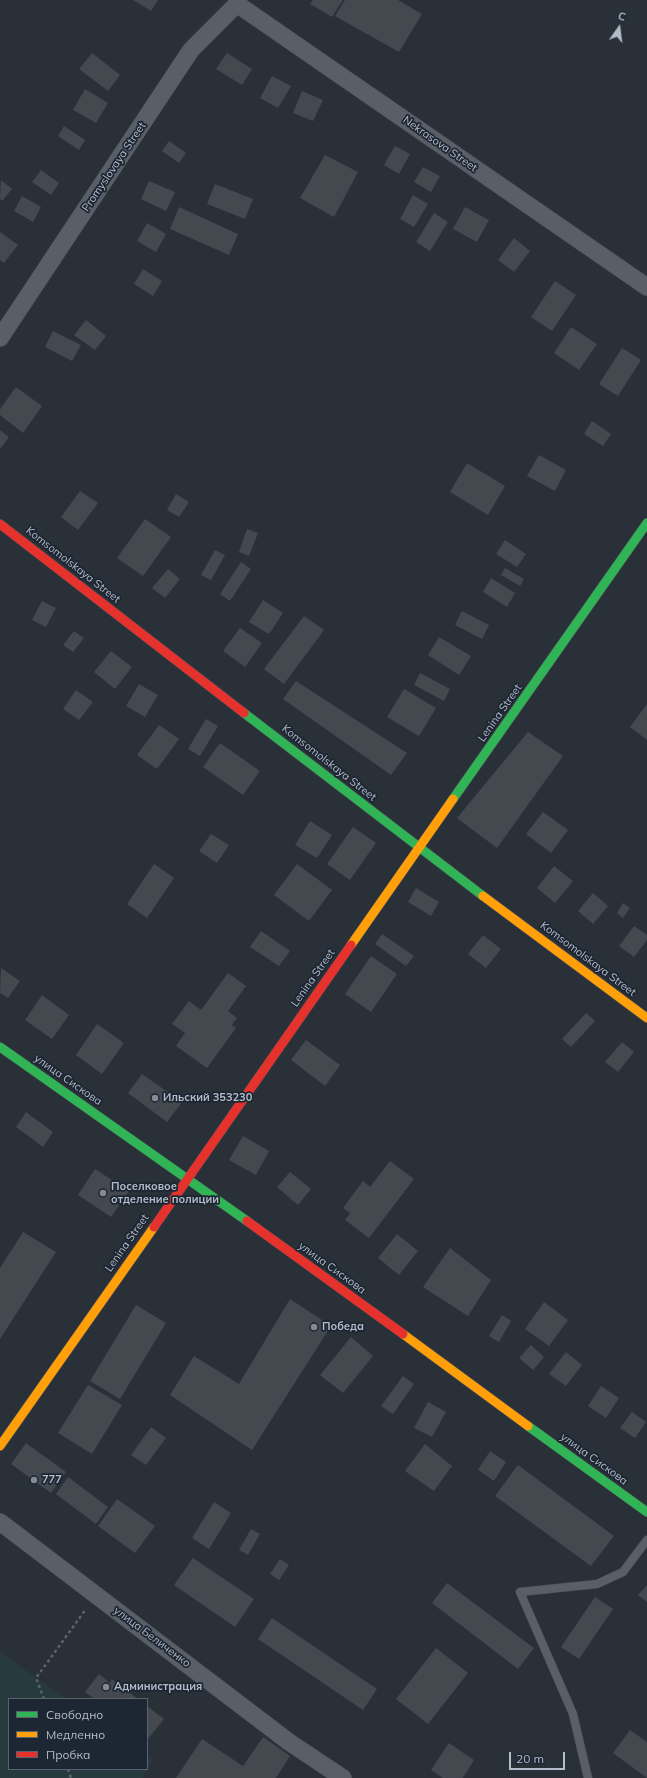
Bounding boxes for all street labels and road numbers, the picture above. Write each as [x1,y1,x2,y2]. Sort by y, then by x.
street label: Nekrasova Street [400,113,480,175]
street label: Promyslovaya Street [79,120,149,214]
street label: Komsomolskaya Street [23,524,123,606]
street label: Lenina Street [475,682,525,744]
street label: Komsomolskaya Street [279,722,379,804]
street label: Komsomolskaya Street [538,919,638,999]
street label: Lenina Street [288,947,338,1009]
street label: улица Сискова [32,1052,104,1108]
street label: Lenina Street [102,1212,152,1274]
street label: улица Сискова [296,1239,368,1297]
street label: улица Сискова [558,1430,630,1488]
street label: улица Беличенко [111,1604,193,1670]

